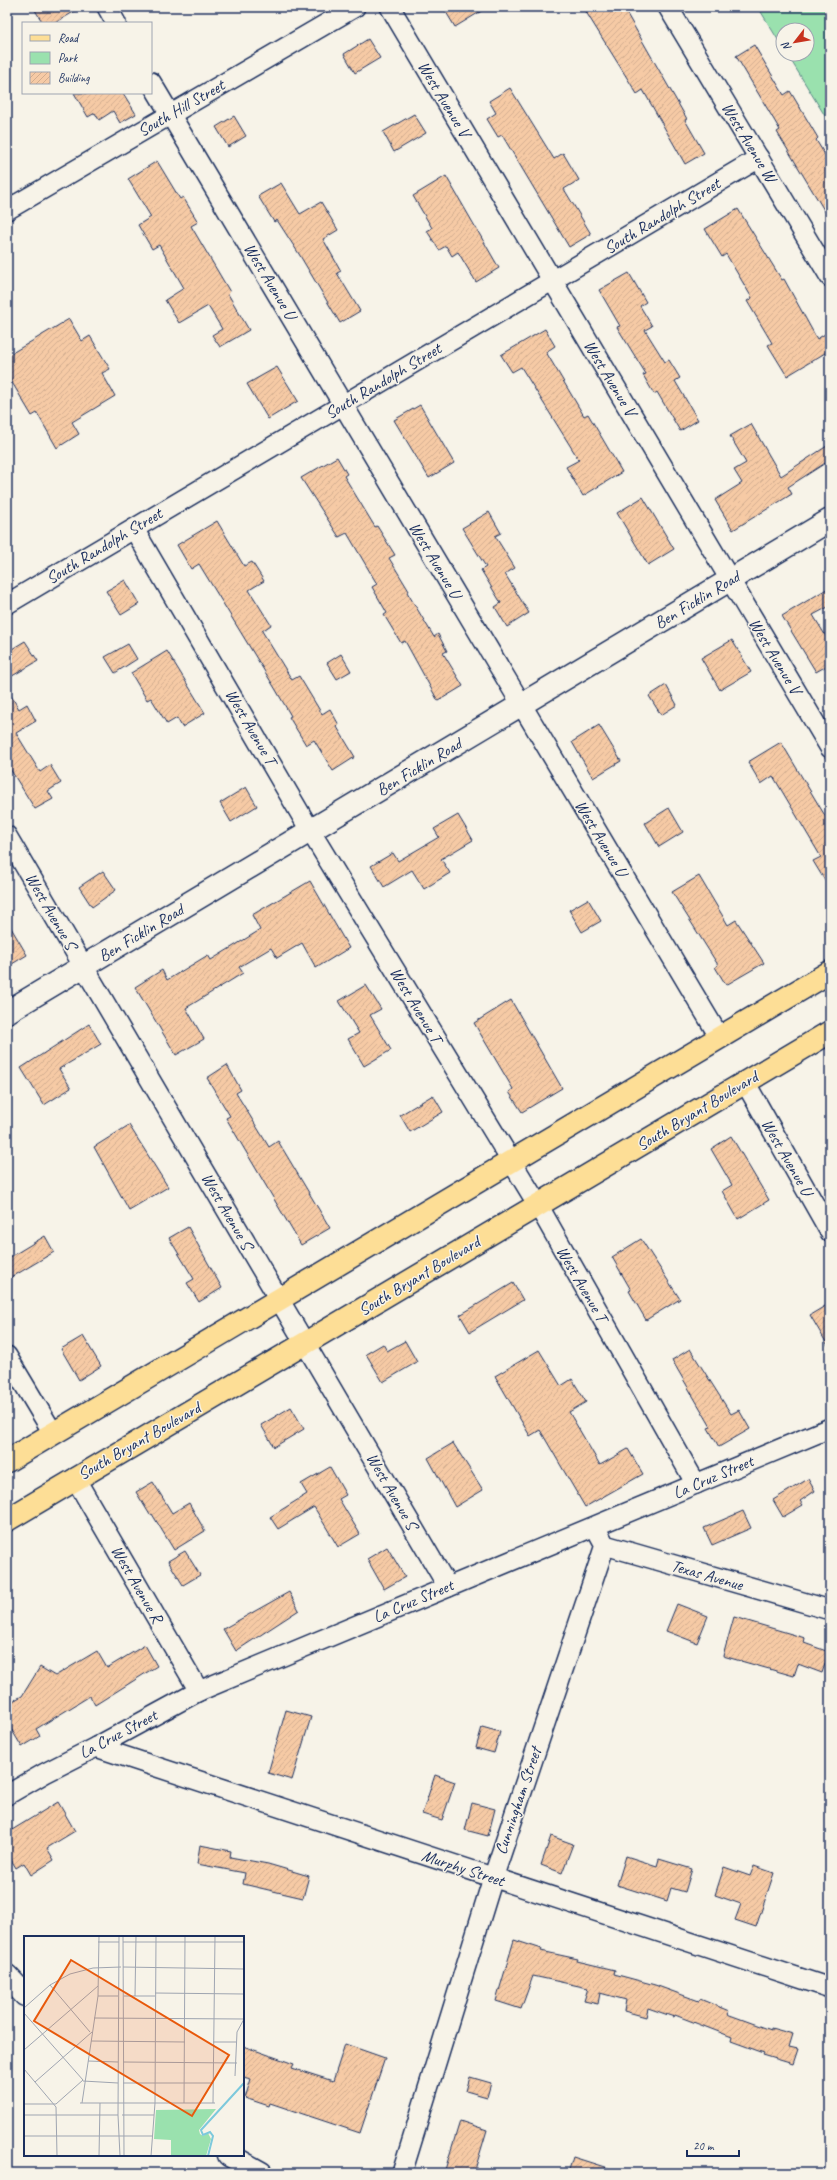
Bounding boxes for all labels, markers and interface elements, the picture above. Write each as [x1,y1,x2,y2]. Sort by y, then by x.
legend [22,22,152,94]
north arrow [775,22,815,62]
text: Road [58,30,80,46]
text: N [778,39,794,54]
text: Park [58,50,79,66]
street label: West Avenue V [413,57,477,144]
text: Building [58,70,90,86]
street label: South Hill Street [134,74,230,141]
street label: West Avenue W [717,98,782,188]
street label: South Randolph Street [600,172,726,259]
street label: West Avenue U [239,239,303,326]
street label: West Avenue V [579,336,643,423]
street label: South Randolph Street [321,337,447,424]
street label: South Randolph Street [42,502,168,589]
street label: West Avenue U [404,518,468,605]
street label: Ben Ficklin Road [651,565,745,634]
street label: West Avenue V [744,614,808,701]
street label: West Avenue T [221,685,283,772]
street label: Ben Ficklin Road [373,732,467,801]
street label: West Avenue U [570,796,634,883]
street label: West Avenue S [21,869,83,956]
street label: Ben Ficklin Road [95,898,189,967]
street label: West Avenue T [385,963,448,1049]
street label: South Bryant Boulevard [632,1065,763,1156]
street label: West Avenue U [757,1115,819,1202]
street label: West Avenue S [197,1169,259,1256]
street label: South Bryant Boulevard [354,1230,485,1321]
street label: West Avenue T [552,1242,614,1329]
street label: South Bryant Boulevard [74,1396,206,1485]
street label: West Avenue S [362,1449,424,1536]
street label: La Cruz Street [670,1450,758,1503]
street label: West Avenue R [106,1542,168,1628]
street label: Texas Avenue [669,1555,747,1596]
street label: La Cruz Street [370,1574,458,1627]
street label: La Cruz Street [75,1704,163,1763]
street label: Cunningham Street [490,1743,547,1857]
street label: Murphy Street [419,1845,509,1892]
inset map [24,1936,244,2156]
scale bar [687,2132,739,2158]
text: 20 m [693,2138,715,2154]

